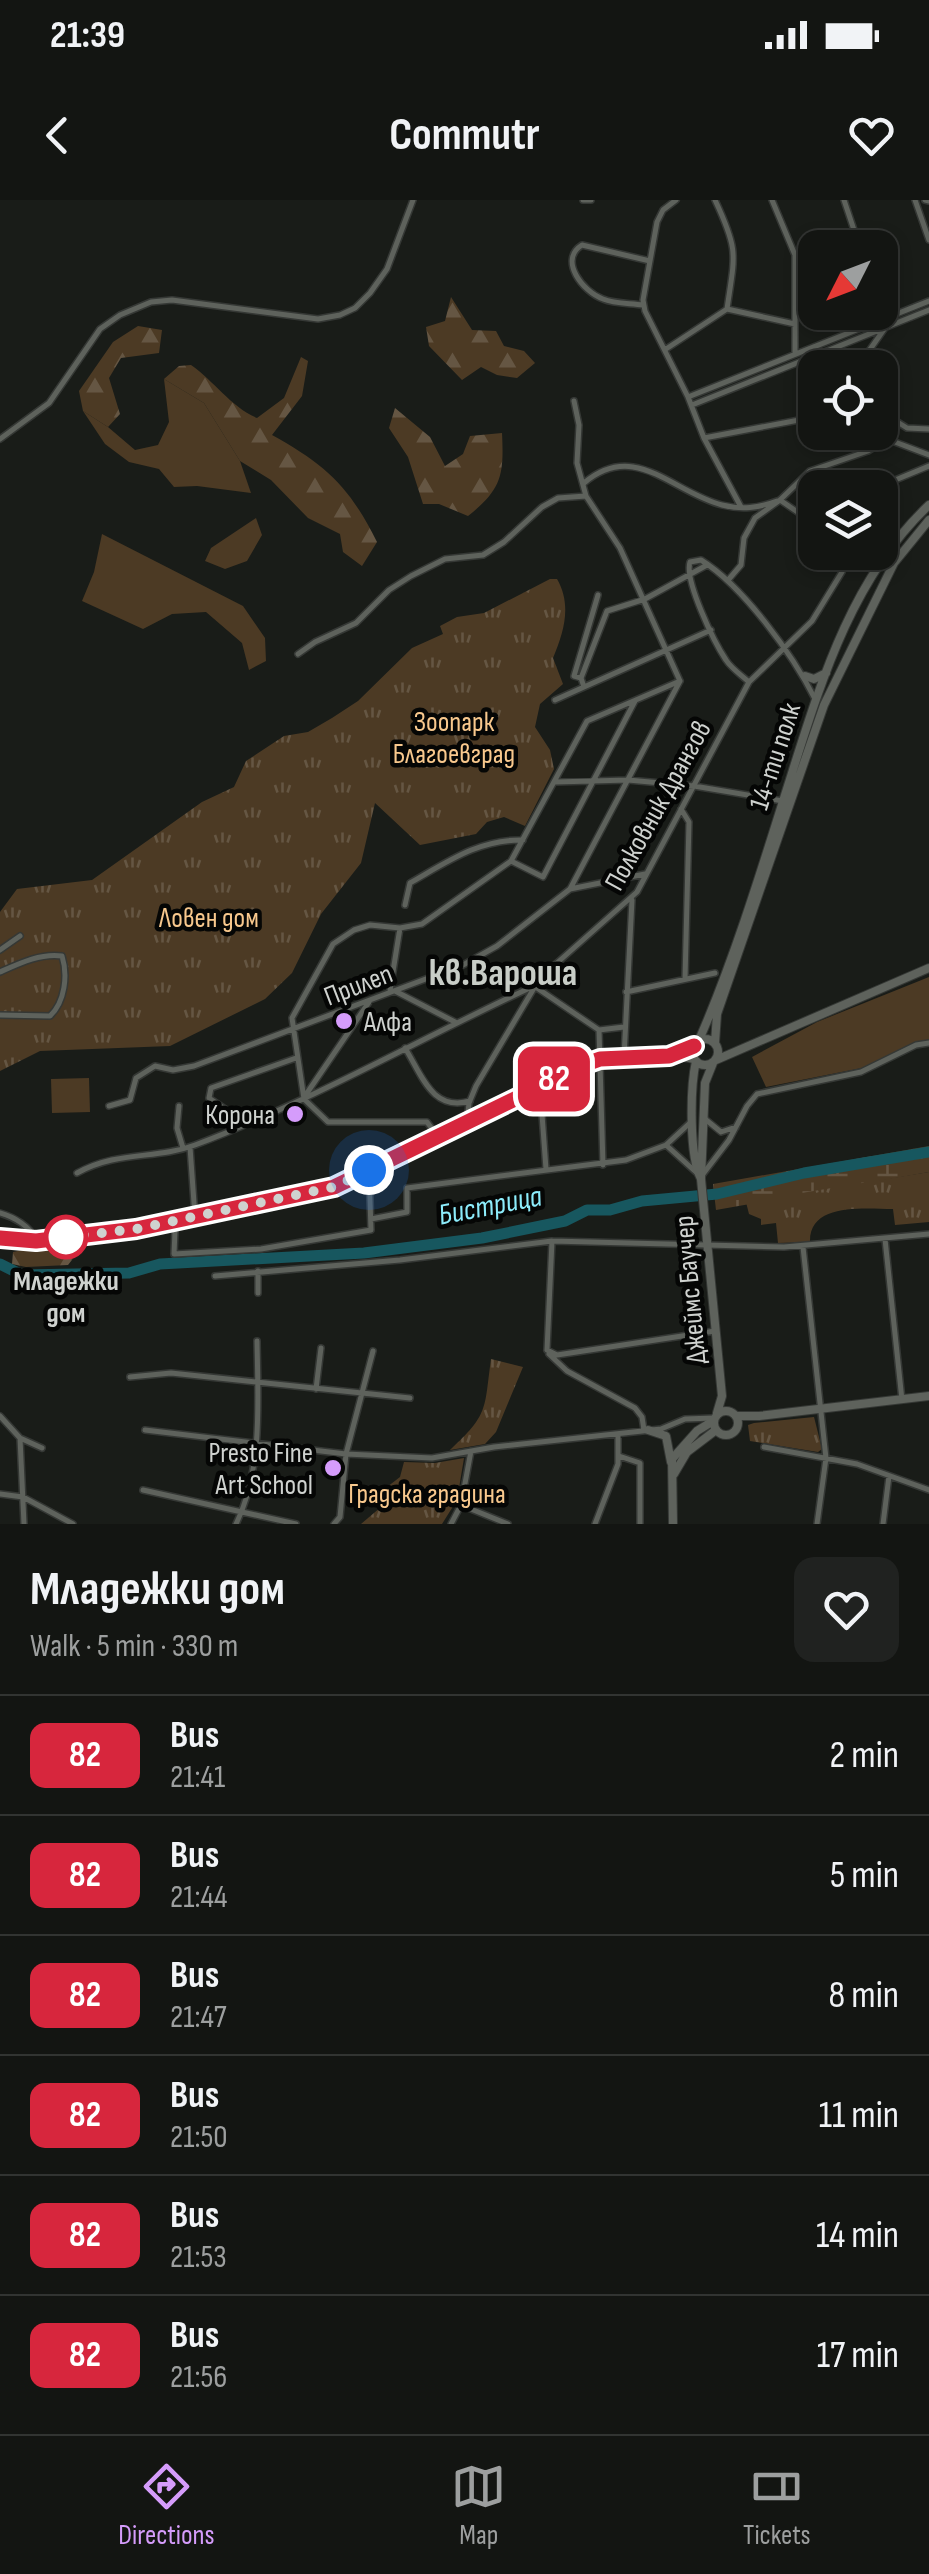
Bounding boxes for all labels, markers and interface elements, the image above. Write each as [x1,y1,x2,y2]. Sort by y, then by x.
text: 21:39 [50,13,125,58]
icon: back [30,108,85,163]
text: Commutr [389,108,540,163]
icon: heart [844,108,899,163]
north arrow [798,230,898,330]
map controls [798,230,898,570]
button: locate [798,350,898,450]
button: layers [798,470,898,570]
street label: 14-ти полк [743,699,808,814]
park label: Зоопарк Благоевград [393,706,515,771]
street label: Полковник Дрангов [598,715,719,896]
park label: Ловен дом [158,902,259,935]
district label: кв.Вароша [429,951,577,996]
street label: Прилеп [320,957,397,1013]
place label: Алфа [363,1006,412,1039]
marker: Алфа [333,1010,355,1032]
line badge: 82 [509,1046,599,1112]
text: 82 [538,1058,570,1101]
place label: Корона [205,1099,275,1132]
marker: Корона [284,1103,306,1125]
your location [344,1145,394,1195]
water label: Бистрица [435,1178,545,1234]
street label: Джеймс Баучер [668,1214,713,1365]
marker: Младежки дом [45,1216,87,1258]
place label: Младежки дом [13,1265,119,1330]
place label: Presto Fine Art School [208,1437,313,1502]
marker: Presto Fine Art School [322,1457,344,1479]
park label: Градска градина [348,1478,506,1511]
button: heart [794,1557,899,1662]
text: Младежки дом [30,1561,285,1618]
text: Walk · 5 min · 330 m [30,1627,238,1666]
text: Bus [170,1713,219,1758]
text: 2 min [830,1733,899,1778]
text: 82 [69,1734,101,1777]
text: 21:41 [170,1758,225,1797]
text: Bus [170,1833,219,1878]
text: 5 min [830,1853,899,1898]
text: 82 [69,1854,101,1897]
text: 21:44 [170,1878,227,1917]
text: Bus [170,1953,219,1998]
text: 8 min [829,1973,899,2018]
text: 82 [69,1974,101,2017]
text: 21:47 [170,1998,226,2037]
text: Bus [170,2073,219,2118]
text: 11 min [819,2093,899,2138]
text: 82 [69,2094,101,2137]
text: 21:50 [170,2118,228,2157]
text: Bus [170,2193,219,2238]
text: 14 min [816,2213,899,2258]
text: 82 [69,2214,101,2257]
text: 21:53 [170,2238,227,2277]
text: Bus [170,2313,219,2358]
text: 17 min [817,2333,899,2378]
text: 82 [69,2334,101,2377]
text: 21:56 [170,2358,227,2397]
tab: Directions [118,2459,215,2552]
tab: Map [451,2459,506,2552]
tab: Tickets [743,2459,811,2552]

